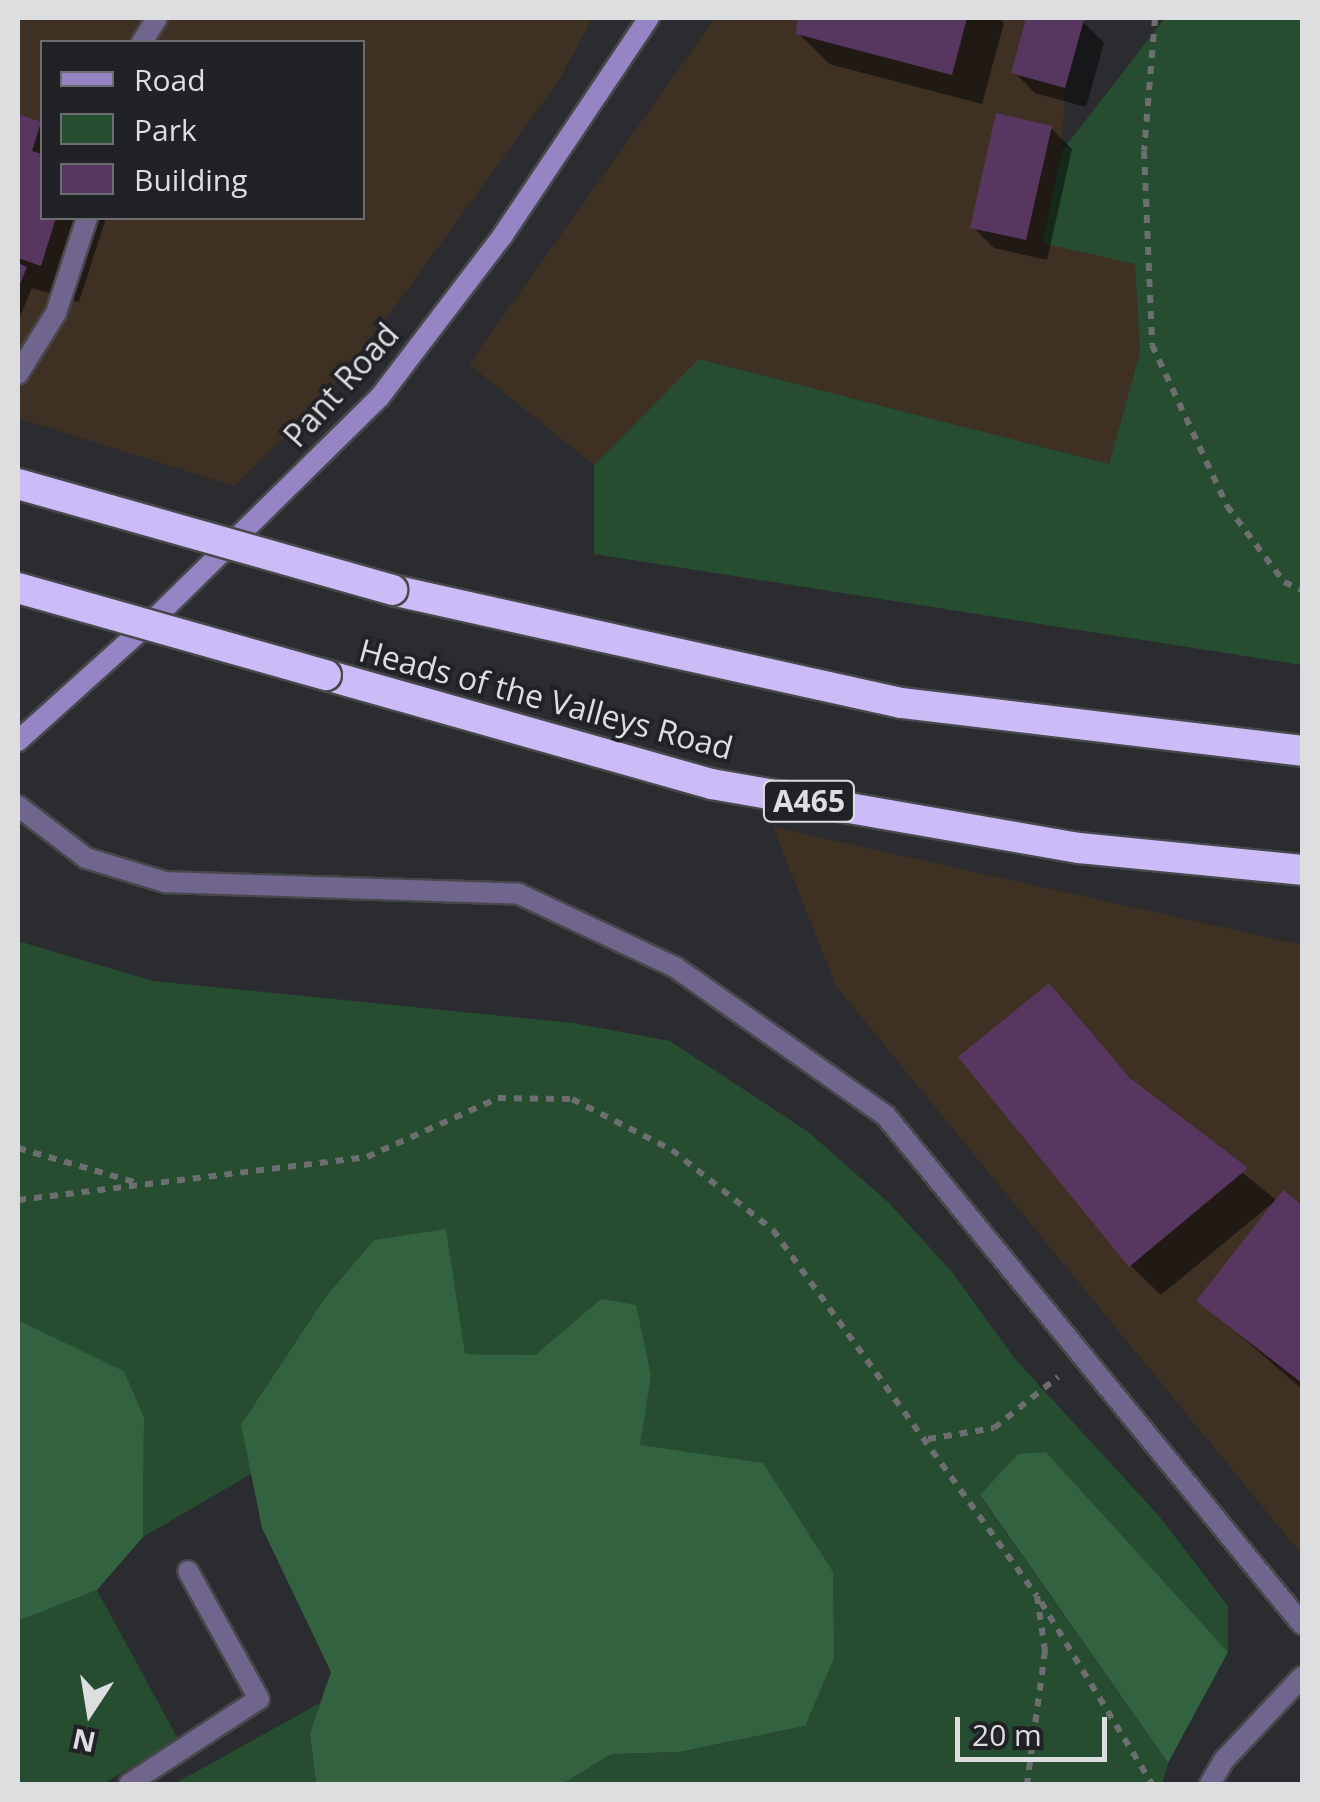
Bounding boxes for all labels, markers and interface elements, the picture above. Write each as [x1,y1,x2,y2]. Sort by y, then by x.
legend [40,40,365,220]
text: Road [134,59,206,100]
text: Park [134,109,197,150]
text: Building [134,159,248,200]
street label: Pant Road [276,315,406,455]
street label: Heads of the Valleys Road [355,631,737,767]
road number: A465 [762,776,856,826]
north arrow [40,1662,140,1762]
scale bar [960,1697,1112,1759]
text: 20 m [972,1714,1042,1755]
text: N [69,1720,99,1762]

